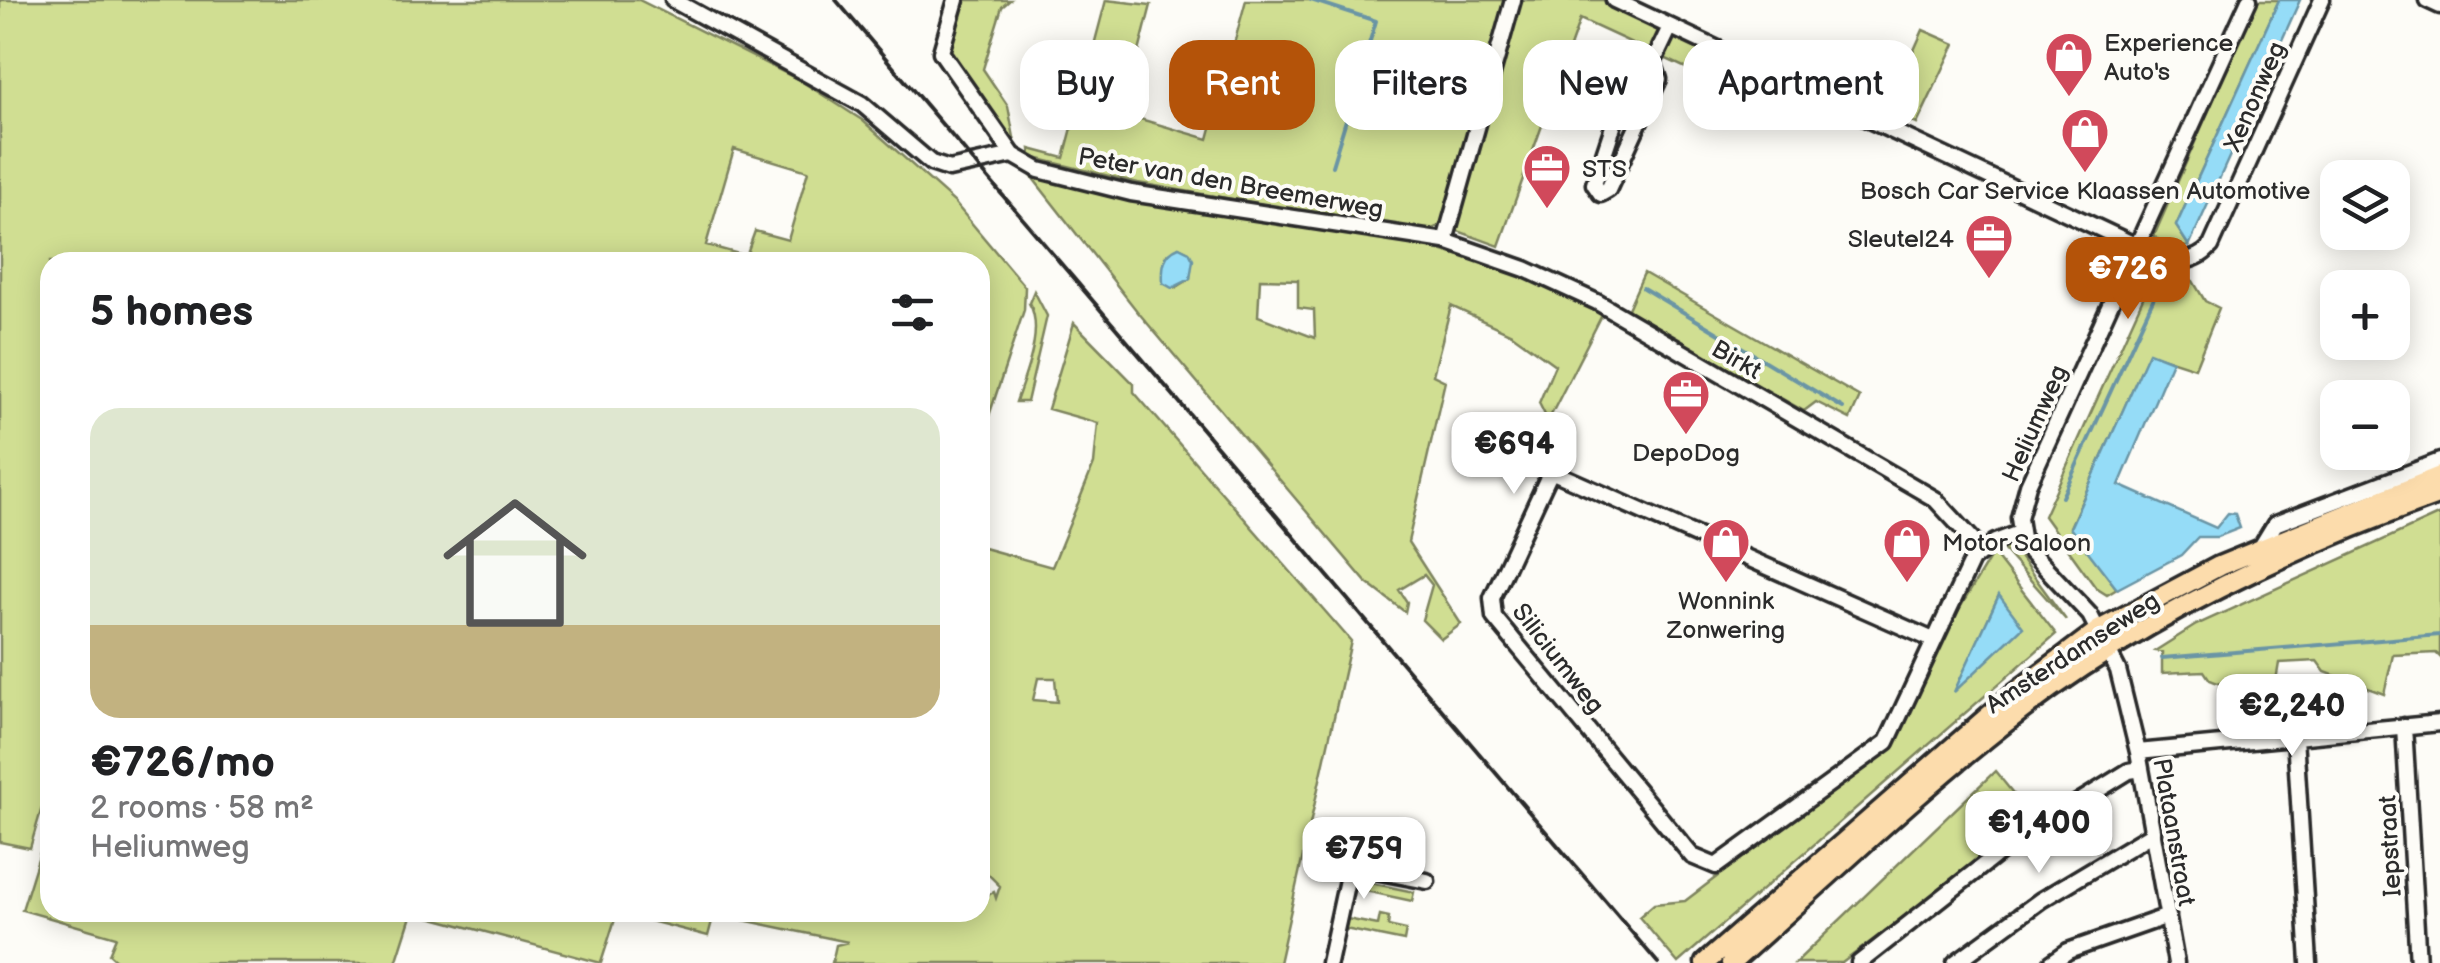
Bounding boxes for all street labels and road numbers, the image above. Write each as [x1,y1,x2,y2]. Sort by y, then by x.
street label: Xenonweg [2217,37,2293,157]
street label: Peter van den Breemerweg [1076,141,1386,226]
street label: Birkt [1706,334,1767,387]
street label: Heliumweg [1996,360,2075,487]
street label: Amsterdamseweg [1980,586,2165,721]
street label: Siliciumweg [1505,597,1611,720]
street label: Plataanstraat [2145,756,2202,909]
street label: Iepstraat [2372,794,2409,897]

